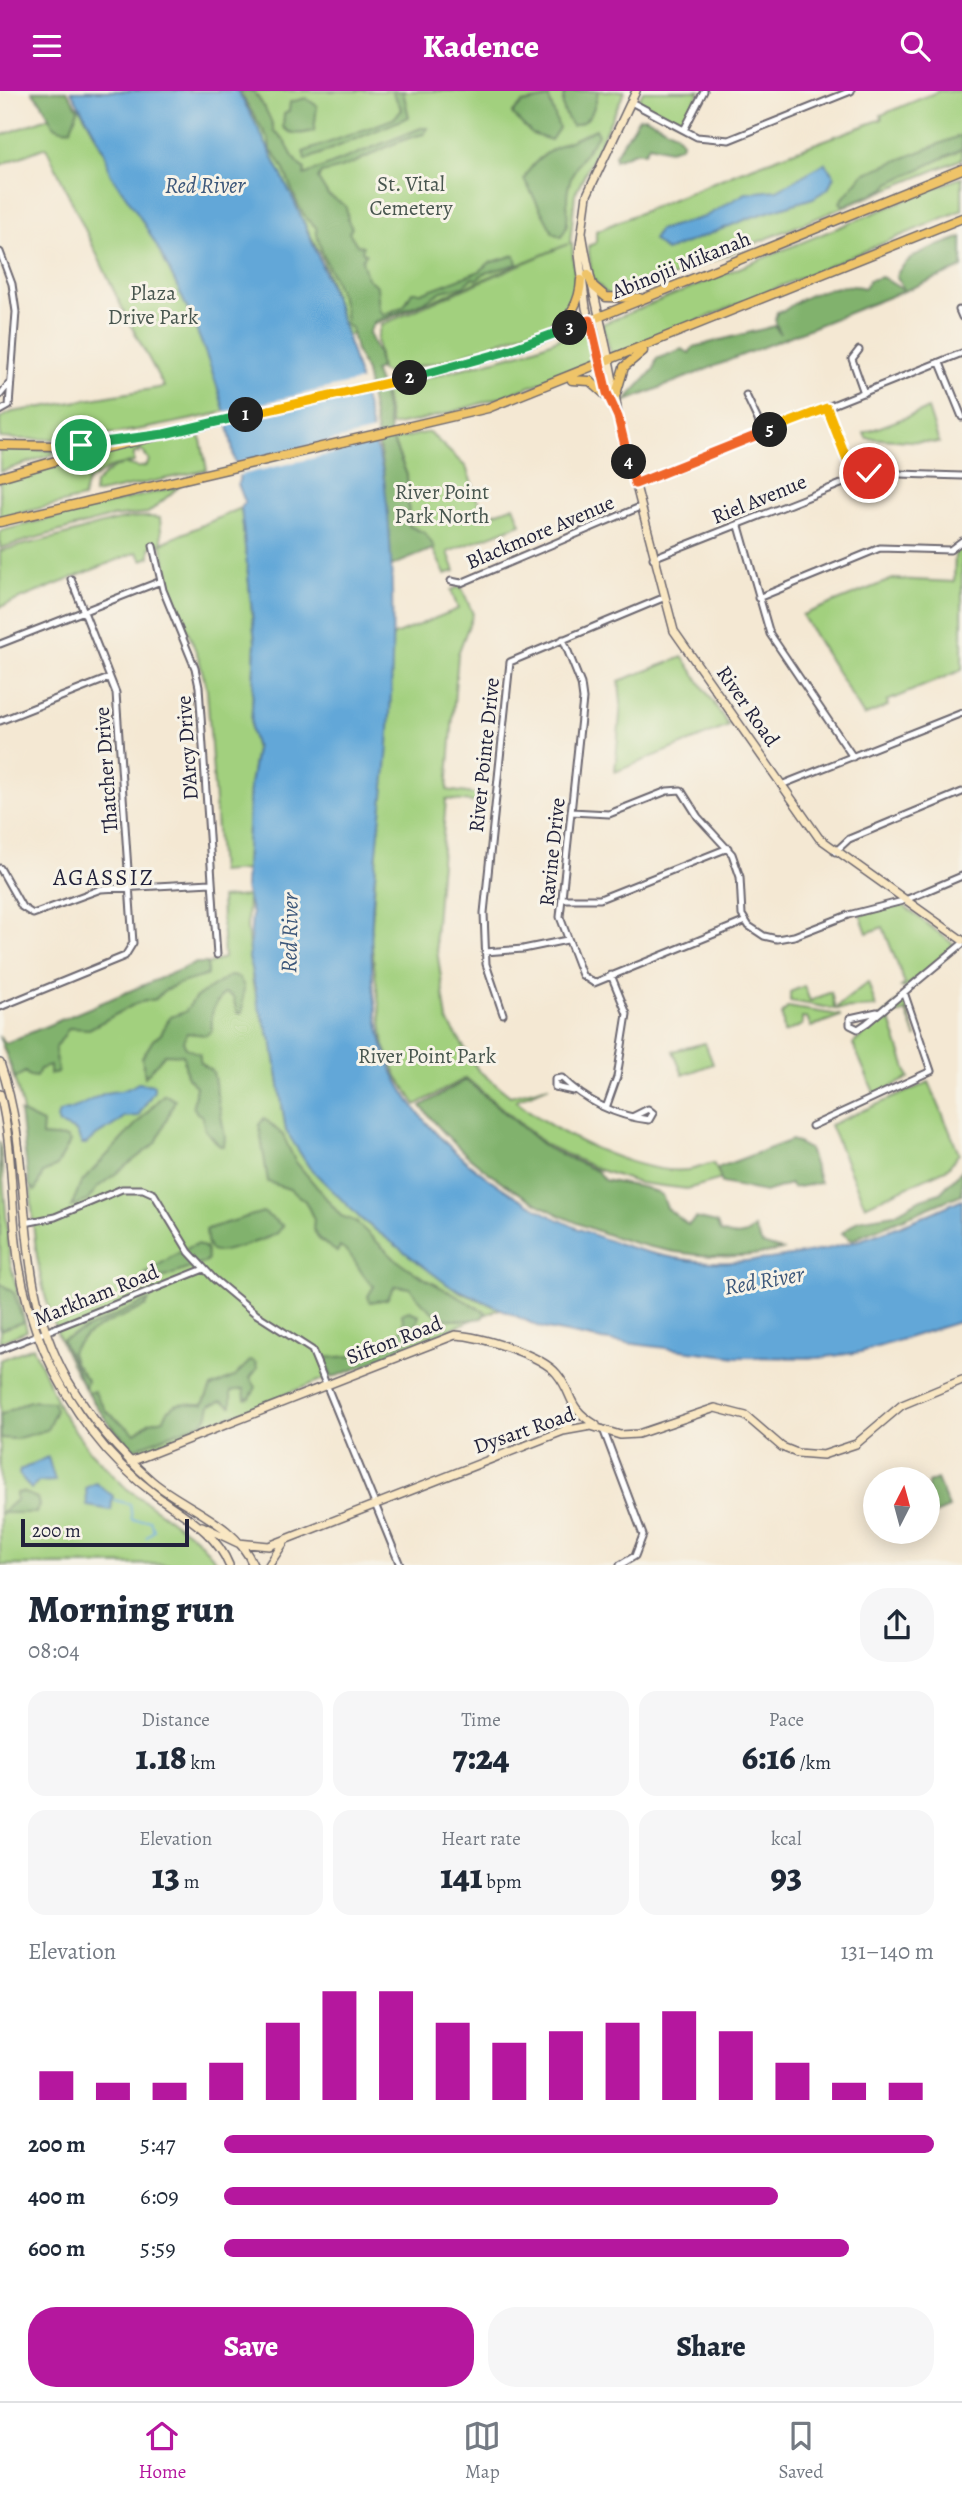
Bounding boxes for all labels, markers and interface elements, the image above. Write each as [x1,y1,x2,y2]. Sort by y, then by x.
text: Kadence [423,24,539,68]
icon: menu [28,27,66,65]
icon: search [896,27,934,65]
water label: Red River [165,170,246,201]
park label: St. Vital Cemetery [369,170,453,222]
street label: Abinojii Mikanah [606,224,755,306]
park label: Plaza Drive Park [108,279,199,331]
pin: 3 [552,310,588,345]
text: 3 [565,314,574,340]
pin: 2 [392,361,428,395]
text: 2 [405,364,414,390]
pin: 1 [229,397,264,433]
text: 1 [242,401,249,427]
pin: 5 [752,413,788,447]
pin [51,415,111,475]
text: 5 [765,416,774,442]
icon: arrive [62,426,100,464]
pin [839,443,899,503]
pin: 4 [612,445,646,479]
text: 4 [624,448,633,474]
icon: check [850,454,888,492]
street label: Riel Avenue [707,467,811,531]
park label: River Point Park North [395,478,489,530]
street label: Blackmore Avenue [462,488,618,576]
street label: River Road [710,660,787,753]
street label: River Pointe Drive [462,676,506,834]
street label: D'Arcy Drive [169,695,205,801]
street label: Thatcher Drive [88,706,124,834]
street label: Ravine Drive [532,796,572,908]
district label: AGASSIZ [52,862,155,893]
water label: Red River [273,892,306,973]
park label: River Point Park [358,1042,497,1070]
street label: Markham Road [29,1257,163,1333]
water label: Red River [722,1258,807,1303]
street label: Sifton Road [342,1309,447,1371]
street label: Dysart Road [470,1399,579,1460]
north arrow [863,1467,940,1543]
map controls [863,1467,940,1544]
scale bar [21,1515,189,1547]
text: 200 m [32,1518,81,1544]
text: Morning run [28,1583,235,1635]
button: share [860,1588,934,1662]
text: 08:04 [28,1635,80,1666]
text: Distance [142,1707,210,1733]
text: Time [461,1707,501,1733]
text: Pace [769,1707,804,1733]
text: 1.18 [135,1733,187,1781]
text: 7:24 [452,1733,510,1781]
text: 6:16 [742,1733,796,1781]
text: km [187,1750,216,1776]
text: /km [796,1750,831,1776]
text: Elevation [139,1826,212,1852]
text: Heart rate [441,1826,521,1852]
text: kcal [771,1826,802,1852]
text: 13 [152,1852,180,1900]
text: 141 [440,1852,483,1900]
text: 93 [770,1852,802,1900]
text: m [180,1869,200,1895]
text: bpm [483,1869,522,1895]
text: Elevation [28,1936,116,1967]
text: 131–140 m [840,1936,934,1967]
text: 200 m [28,2129,86,2160]
text: 5:47 [140,2129,175,2160]
text: 400 m [28,2181,85,2212]
text: 6:09 [140,2181,179,2212]
text: 600 m [28,2233,85,2264]
text: 5:59 [140,2233,176,2264]
button: Save [28,2307,474,2387]
button: Share [488,2307,934,2387]
tab: Home [139,2417,186,2485]
tab: Map [463,2417,501,2485]
tab: Saved [778,2417,823,2485]

